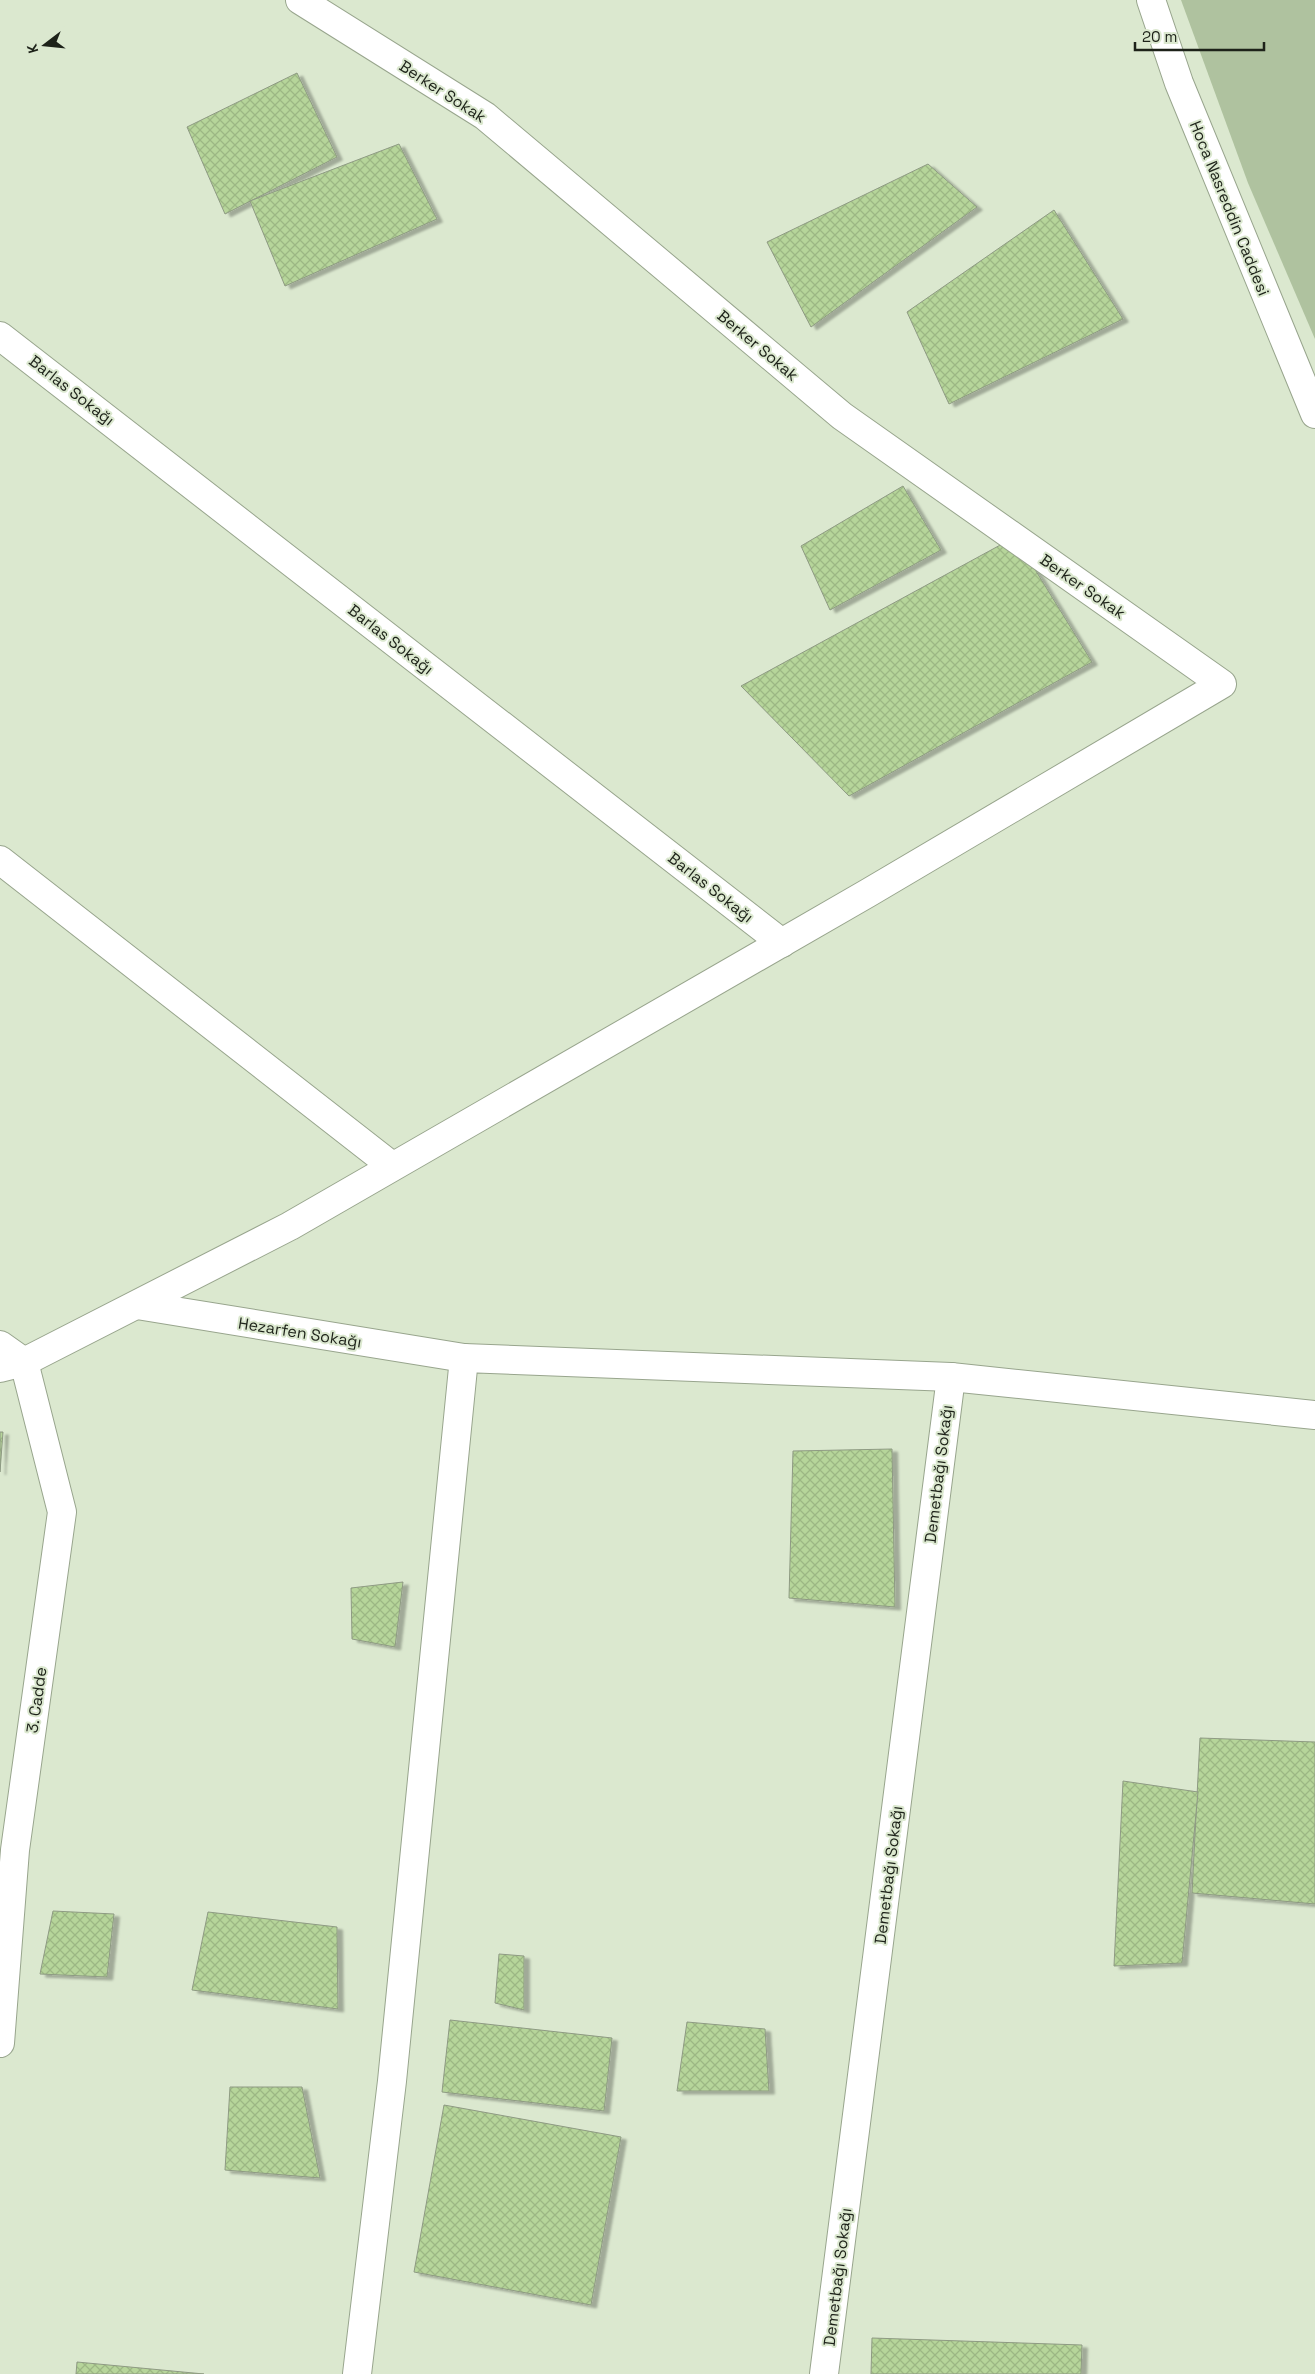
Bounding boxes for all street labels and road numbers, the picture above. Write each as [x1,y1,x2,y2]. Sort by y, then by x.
street label: Berker Sokak [395,55,491,128]
street label: Hoca Nasreddin Caddesi [1185,118,1274,299]
street label: Berker Sokak [713,305,803,386]
street label: Barlas Sokağı [25,351,119,430]
street label: Berker Sokak [1036,549,1130,624]
street label: Barlas Sokağı [344,600,438,679]
street label: Barlas Sokağı [664,848,758,927]
street label: Hezarfen Sokağı [237,1312,363,1353]
street label: Demetbağı Sokağı [920,1404,957,1544]
street label: 3. Cadde [21,1666,52,1735]
street label: Demetbağı Sokağı [870,1805,907,1945]
street label: Demetbağı Sokağı [819,2207,856,2347]

